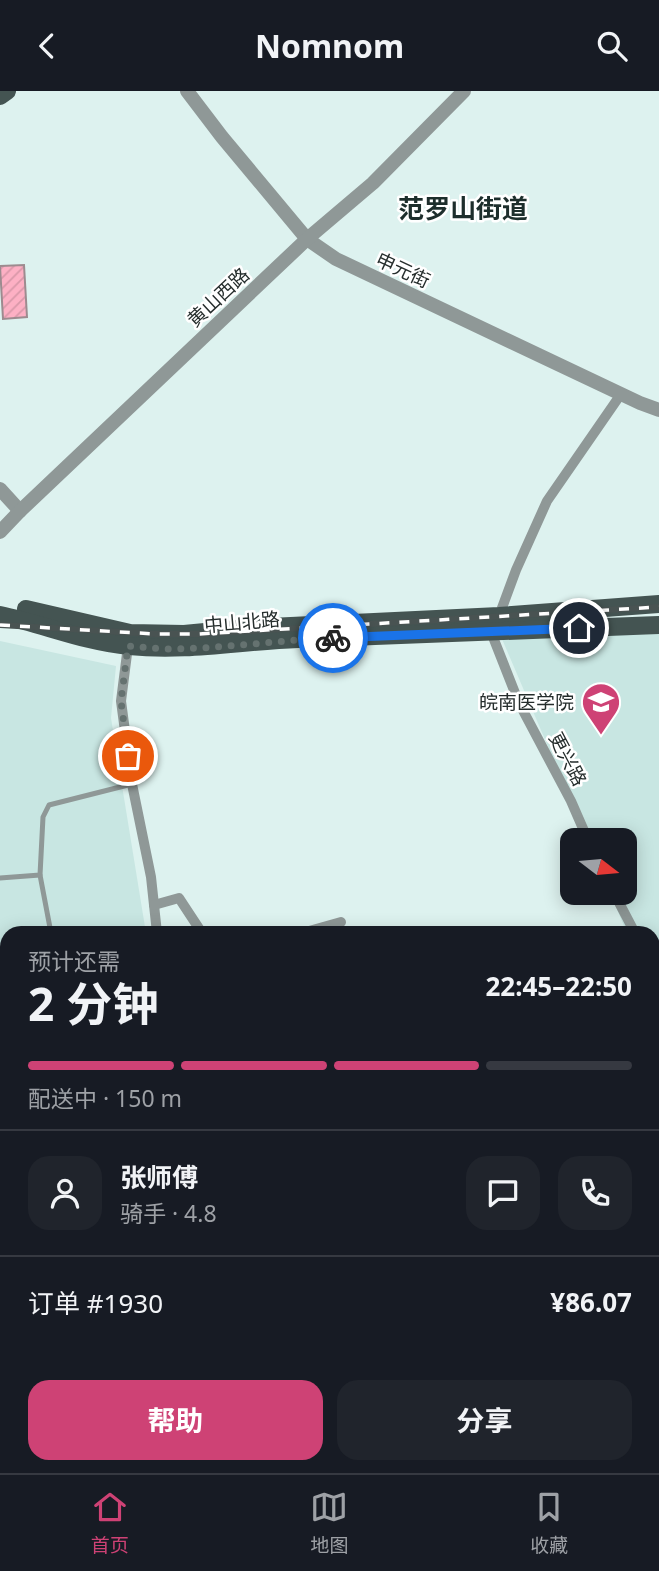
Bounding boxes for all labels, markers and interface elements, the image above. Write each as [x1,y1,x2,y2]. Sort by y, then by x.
text: Nomnom [255,24,404,67]
icon: back [28,27,66,65]
icon: search [593,27,631,65]
district label: 范罗山街道 [398,190,528,226]
street label: 申元街 [372,246,434,294]
street label: 黄山西路 [181,262,255,332]
pin [549,598,609,658]
courier [298,603,368,673]
street label: 中山北路 [203,606,281,638]
icon: home [560,609,598,647]
icon: bike [314,619,352,657]
school or university icon: 皖南医学院 [580,681,622,736]
place label: 皖南医学院 [479,689,574,715]
pin [98,726,158,786]
street label: 更兴路 [543,728,593,790]
icon: bag [109,737,147,775]
north arrow [560,828,637,905]
map controls [560,828,637,905]
text: 预计还需 [28,945,120,977]
text: 22:45–22:50 [485,968,632,1004]
text: 2 分钟 [28,972,158,1034]
text: 配送中 · 150 m [28,1082,182,1114]
button: person [28,1156,102,1230]
button: chat [466,1156,540,1230]
button: phone [558,1156,632,1230]
text: 张师傅 [120,1159,198,1195]
text: 骑手 · 4.8 [120,1197,217,1229]
text: ¥86.07 [550,1284,632,1320]
text: 订单 #1930 [28,1285,163,1321]
button: 帮助 [28,1380,323,1460]
button: 分享 [337,1380,632,1460]
tab: 首页 [91,1488,129,1558]
tab: 地图 [310,1488,348,1558]
tab: 收藏 [530,1488,568,1558]

